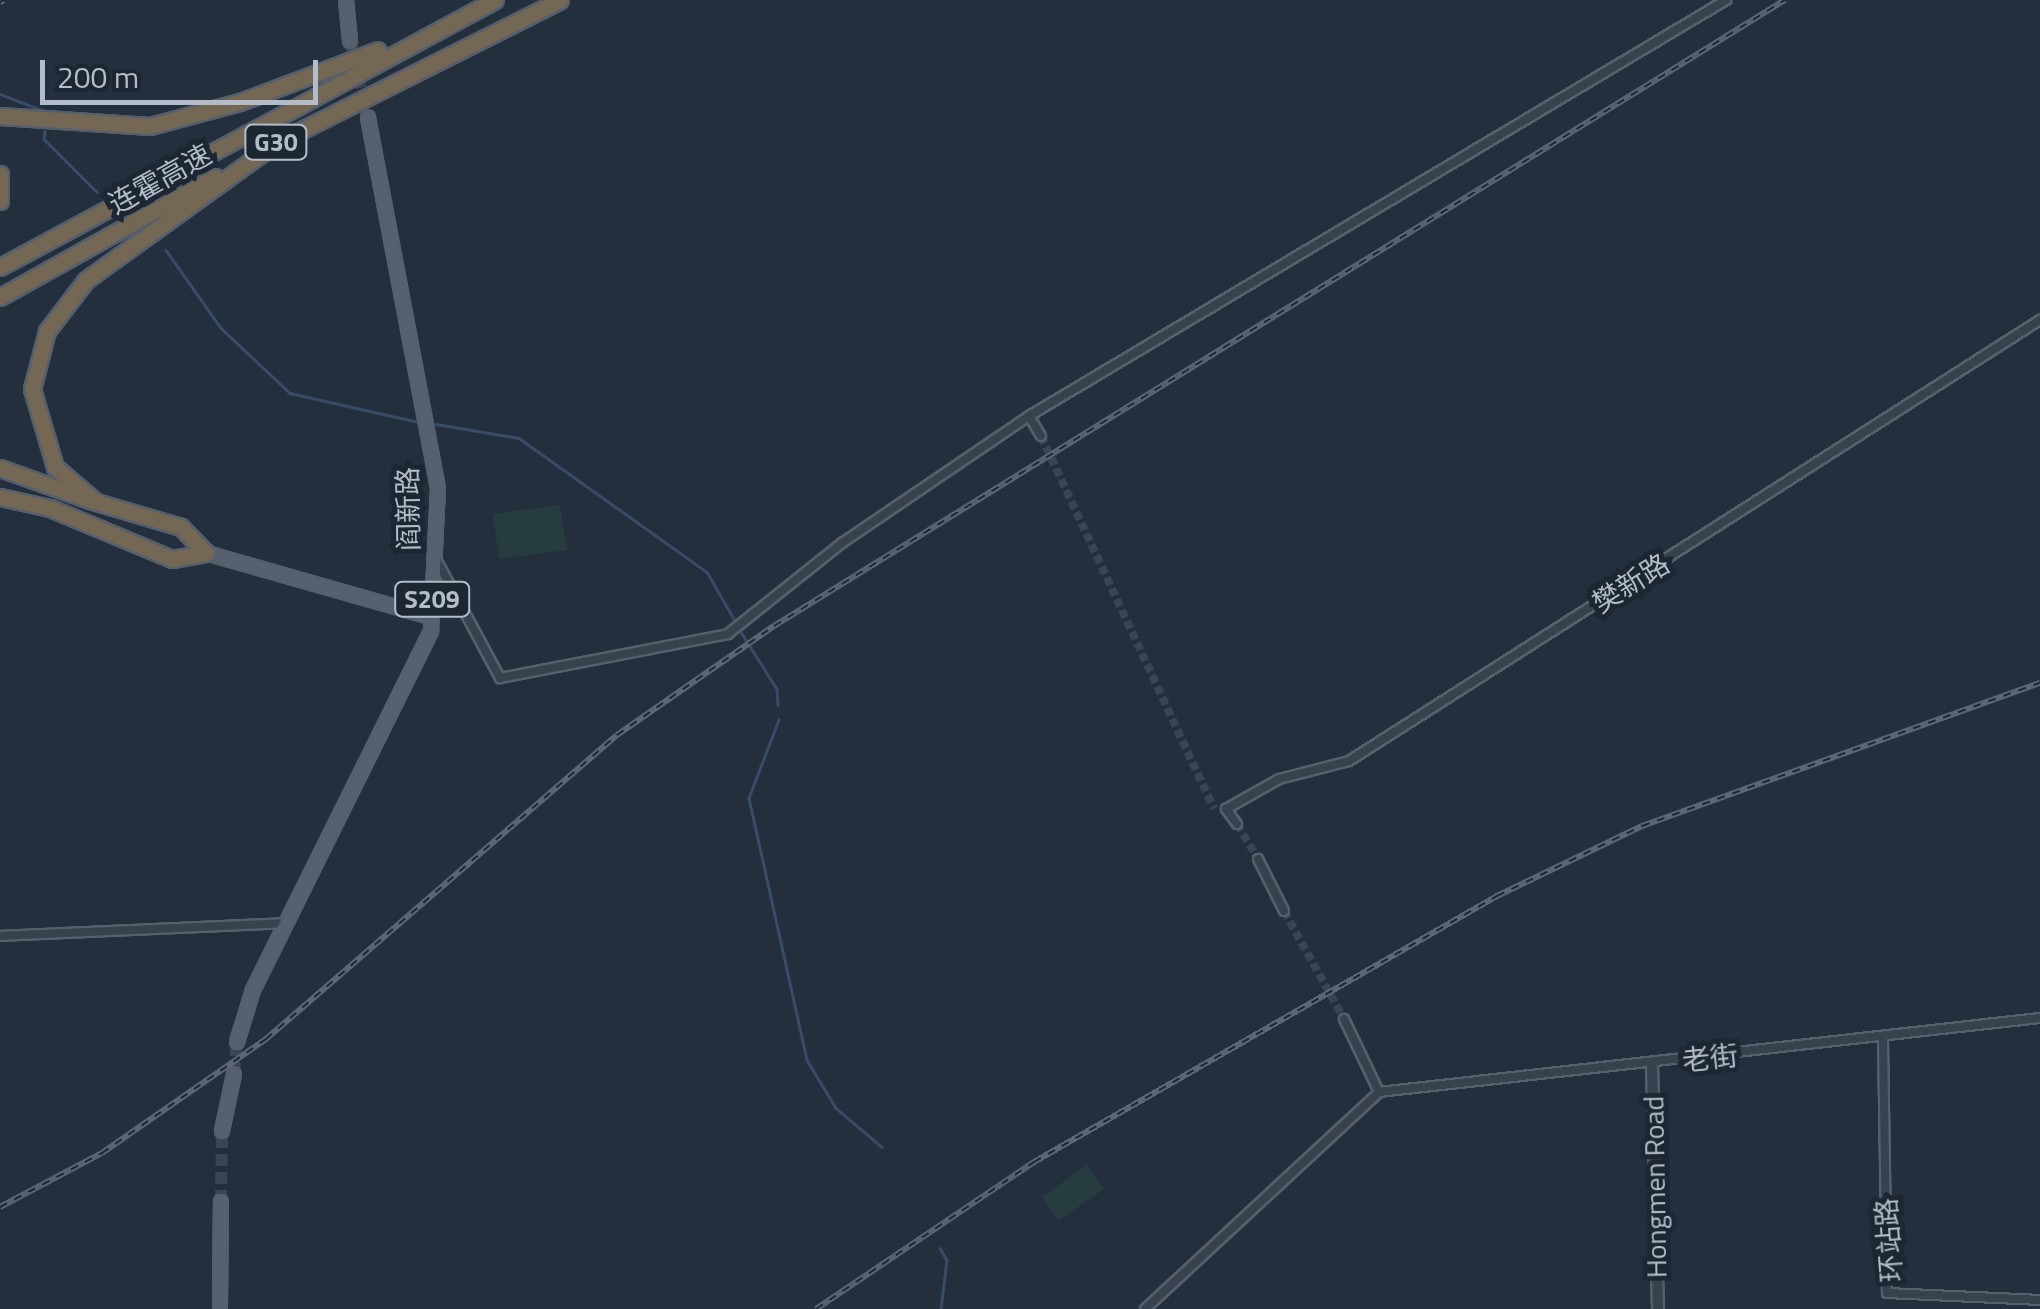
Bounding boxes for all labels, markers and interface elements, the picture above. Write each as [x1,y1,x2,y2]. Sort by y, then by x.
scale bar [45,40,322,102]
text: 200 m [57,54,139,100]
road number: G30 [244,122,308,162]
street label: 连霍高速 [103,137,217,221]
street label: 阎新路 [390,467,426,551]
street label: 樊新路 [1586,546,1676,620]
road number: S209 [392,579,472,619]
street label: 老街 [1680,1038,1740,1078]
street label: Hongmen Road [1637,1096,1673,1278]
street label: 环站路 [1869,1197,1909,1283]

